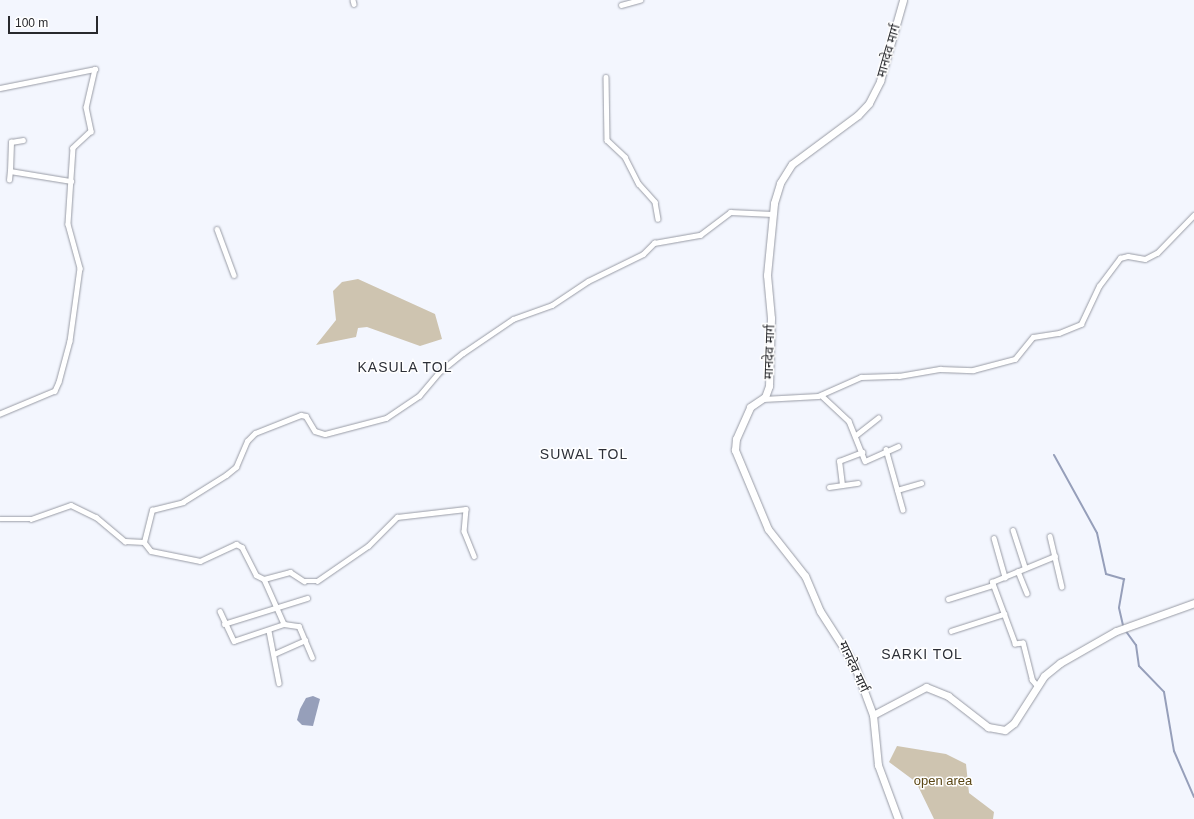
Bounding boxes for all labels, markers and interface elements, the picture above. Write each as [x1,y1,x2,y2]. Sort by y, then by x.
scale bar [10,8,100,34]
text: 100 m [15,16,48,30]
street label: मानदेव मार्ग [874,23,904,79]
street label: मानदेव मार्ग [761,324,779,380]
district label: KASULA TOL [357,359,453,375]
district label: SUWAL TOL [539,446,629,462]
street label: मानदेव मार्ग [834,639,872,695]
district label: SARKI TOL [881,646,963,662]
park label: open area [914,773,972,789]

